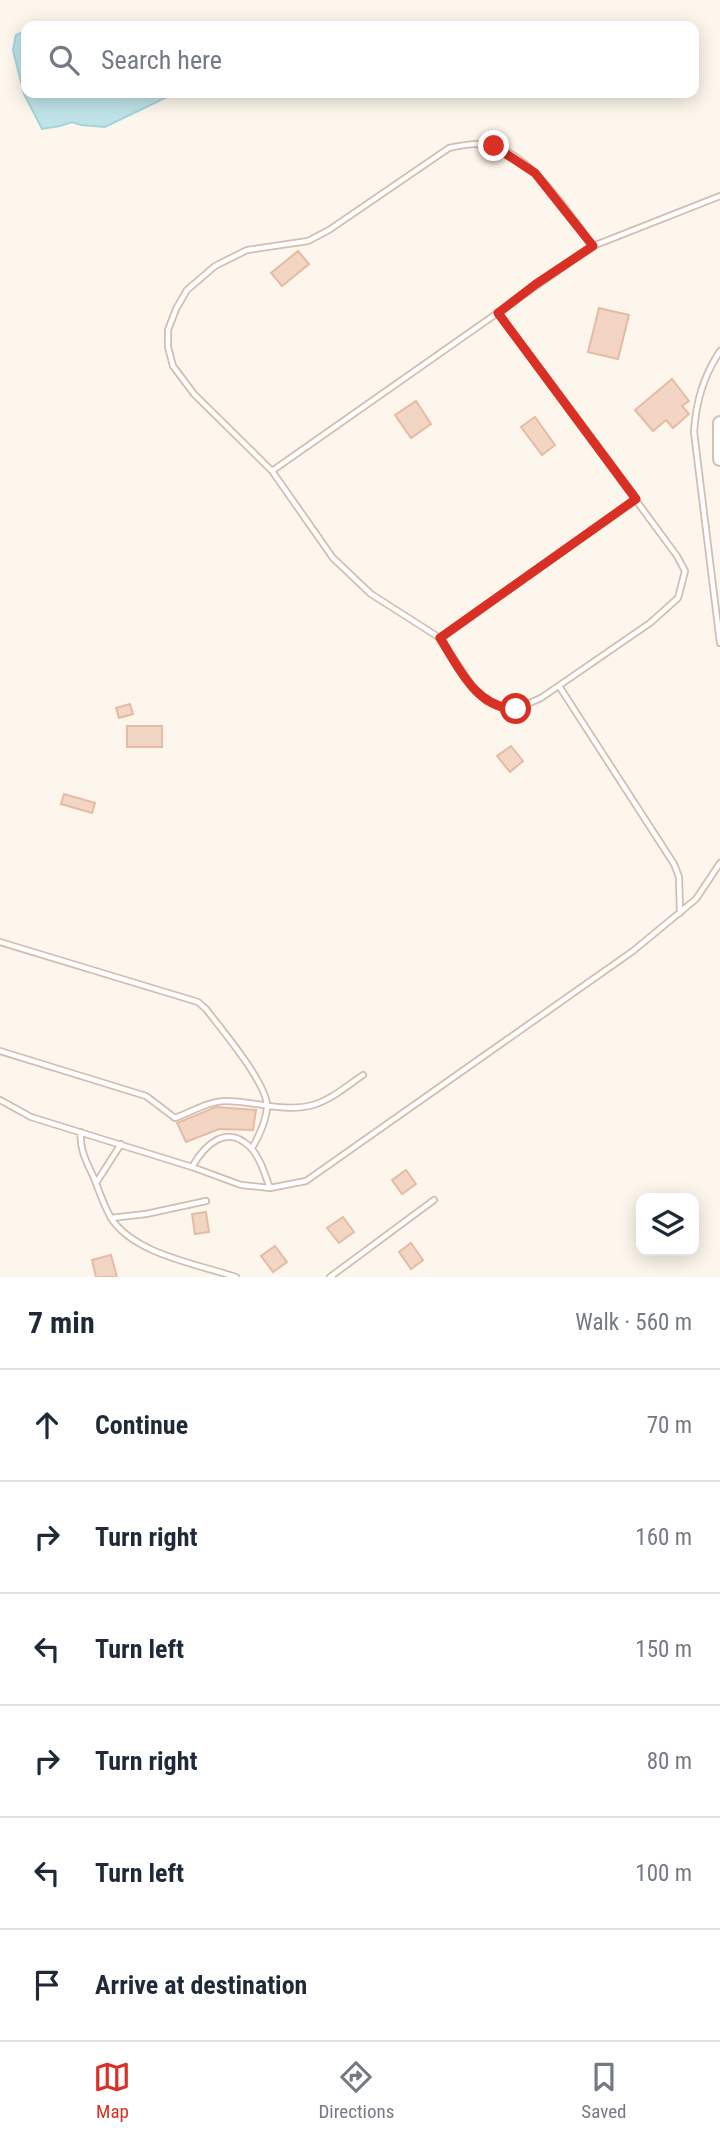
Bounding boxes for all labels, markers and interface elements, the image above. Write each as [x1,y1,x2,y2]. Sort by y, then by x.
search box [21,21,699,98]
icon: search [45,41,83,79]
text: Search here [101,45,222,75]
route end [478,130,509,161]
route start [500,693,531,724]
map controls [636,1193,699,1256]
button: layers [636,1193,699,1256]
text: 7 min [28,1305,95,1340]
text: Walk · 560 m [575,1309,692,1336]
icon: ahead [28,1406,66,1444]
text: Continue [95,1410,188,1440]
text: 70 m [647,1412,692,1439]
icon: right [28,1518,66,1556]
text: Turn right [95,1522,197,1552]
text: 160 m [635,1524,692,1551]
icon: left [28,1630,66,1668]
text: Turn left [95,1634,184,1664]
text: 150 m [635,1636,692,1663]
icon: right [28,1742,66,1780]
text: Turn right [95,1746,197,1776]
text: 80 m [647,1748,692,1775]
icon: left [28,1854,66,1892]
text: Turn left [95,1858,184,1888]
text: 100 m [635,1860,692,1887]
icon: arrive [28,1966,66,2004]
text: Arrive at destination [95,1970,307,2000]
tab: Map [93,2058,131,2123]
tab: Directions [318,2058,394,2123]
tab: Saved [581,2058,627,2123]

